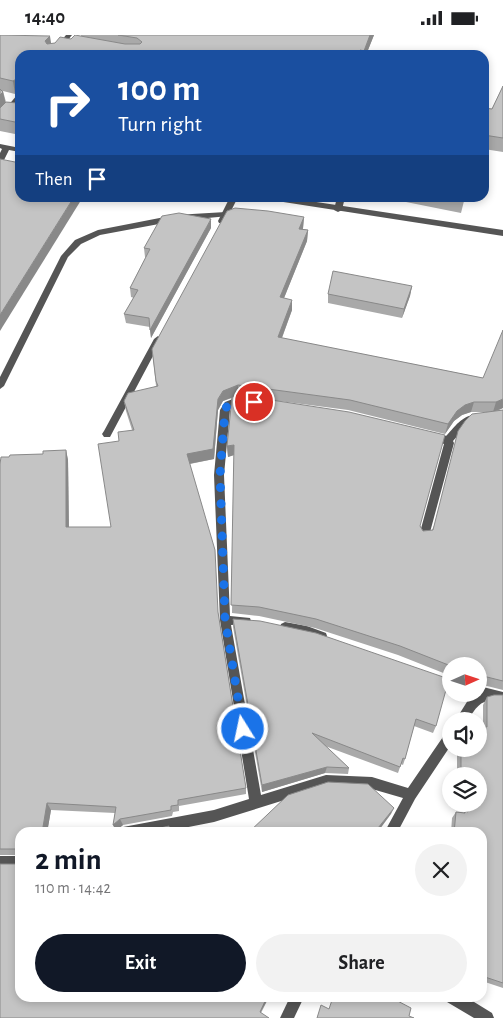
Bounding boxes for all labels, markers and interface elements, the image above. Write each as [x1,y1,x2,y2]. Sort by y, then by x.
text: 14:40 [25,8,65,27]
icon: right [35,70,100,135]
text: 100 m [118,72,201,107]
text: Turn right [118,113,202,135]
icon: arrive [83,165,111,193]
text: Then [35,170,73,189]
pin [233,381,275,423]
icon: arrive [240,388,268,416]
north arrow [442,657,488,703]
map controls [442,657,487,812]
position arrow [216,702,268,754]
button: sound [442,712,487,757]
button: layers [442,767,487,812]
button: close [415,844,467,896]
text: 2 min [35,845,102,875]
text: 110 m · 14:42 [35,880,111,896]
button: Exit [35,934,246,992]
button: Share [256,934,467,992]

